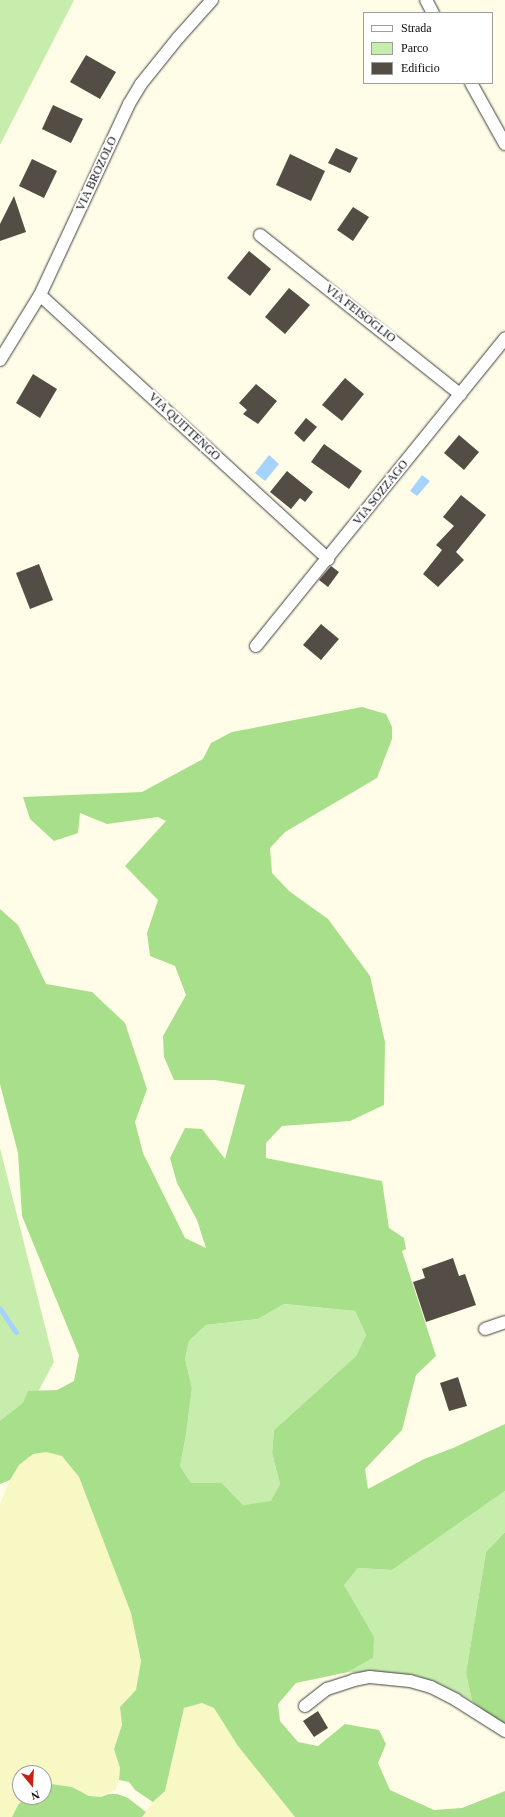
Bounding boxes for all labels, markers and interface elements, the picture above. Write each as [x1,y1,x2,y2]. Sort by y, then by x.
legend [363,12,493,84]
text: Strada [401,21,432,35]
text: Parco [401,41,428,55]
text: Edificio [401,61,440,75]
street label: VIA BROZOLO [73,134,121,214]
street label: VIA FEISOGLIO [322,282,398,346]
street label: VIA QUITTENGO [145,390,223,464]
street label: VIA SOZZAGO [350,457,412,529]
north arrow [12,1765,52,1805]
text: N [30,1789,41,1802]

